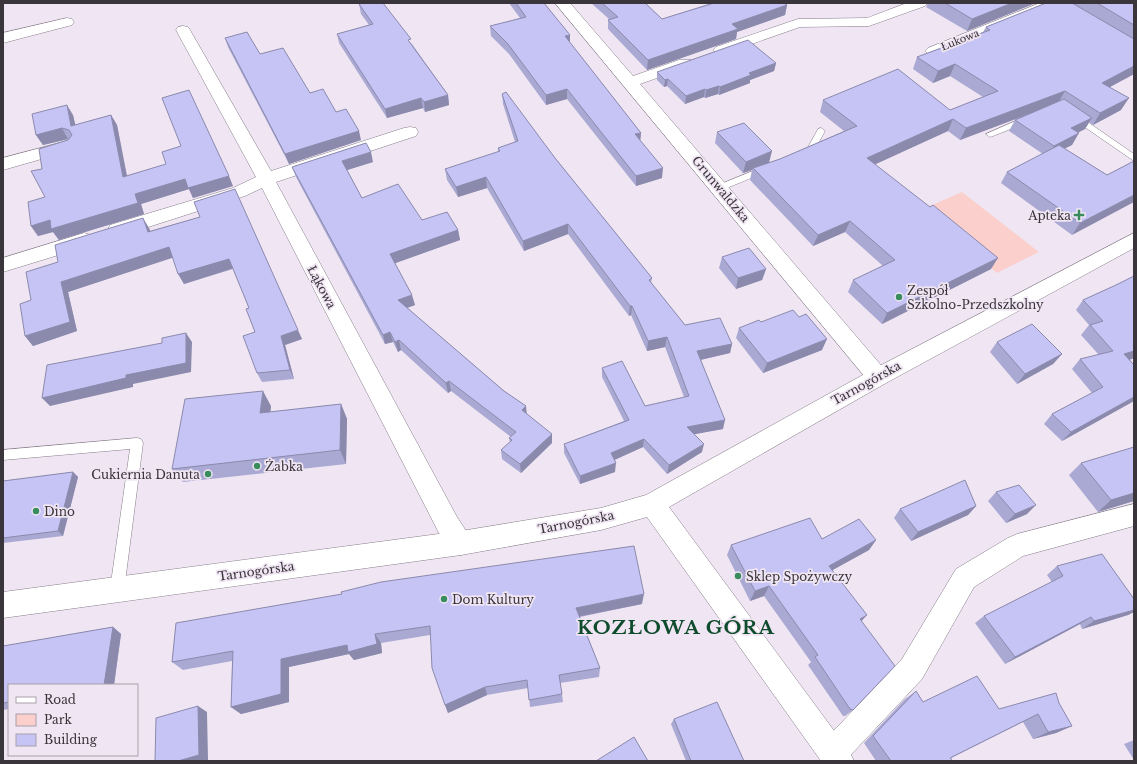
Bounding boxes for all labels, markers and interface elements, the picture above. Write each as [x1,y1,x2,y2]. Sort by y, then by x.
street label: Łukowa [939,26,981,54]
street label: Grunwaldzka [689,153,753,225]
place label: Apteka [1027,208,1071,223]
marker: Apteka [1074,210,1084,220]
street label: Łąkowa [304,263,340,311]
place label: Zespół Szkolno-Przedszkolny [907,283,1044,312]
marker: Zespół Szkolno-Przedszkolny [894,292,904,302]
street label: Tarnogórska [829,358,904,408]
place label: Żabka [265,458,303,474]
marker: Żabka [252,461,262,471]
place label: Cukiernia Danuta [91,467,200,482]
marker: Cukiernia Danuta [203,469,213,479]
place label: Dino [44,504,75,519]
marker: Dino [31,506,41,516]
street label: Tarnogórska [537,507,616,537]
street label: Tarnogórska [217,558,296,584]
place label: Sklep Spożywczy [746,569,853,584]
marker: Sklep Spożywczy [733,571,743,581]
place label: Dom Kultury [452,592,534,607]
marker: Dom Kultury [439,594,449,604]
district label: KOZŁOWA GÓRA [577,616,775,639]
legend [8,684,138,756]
text: Road [44,692,76,707]
text: Park [44,712,72,727]
text: Building [44,732,98,747]

